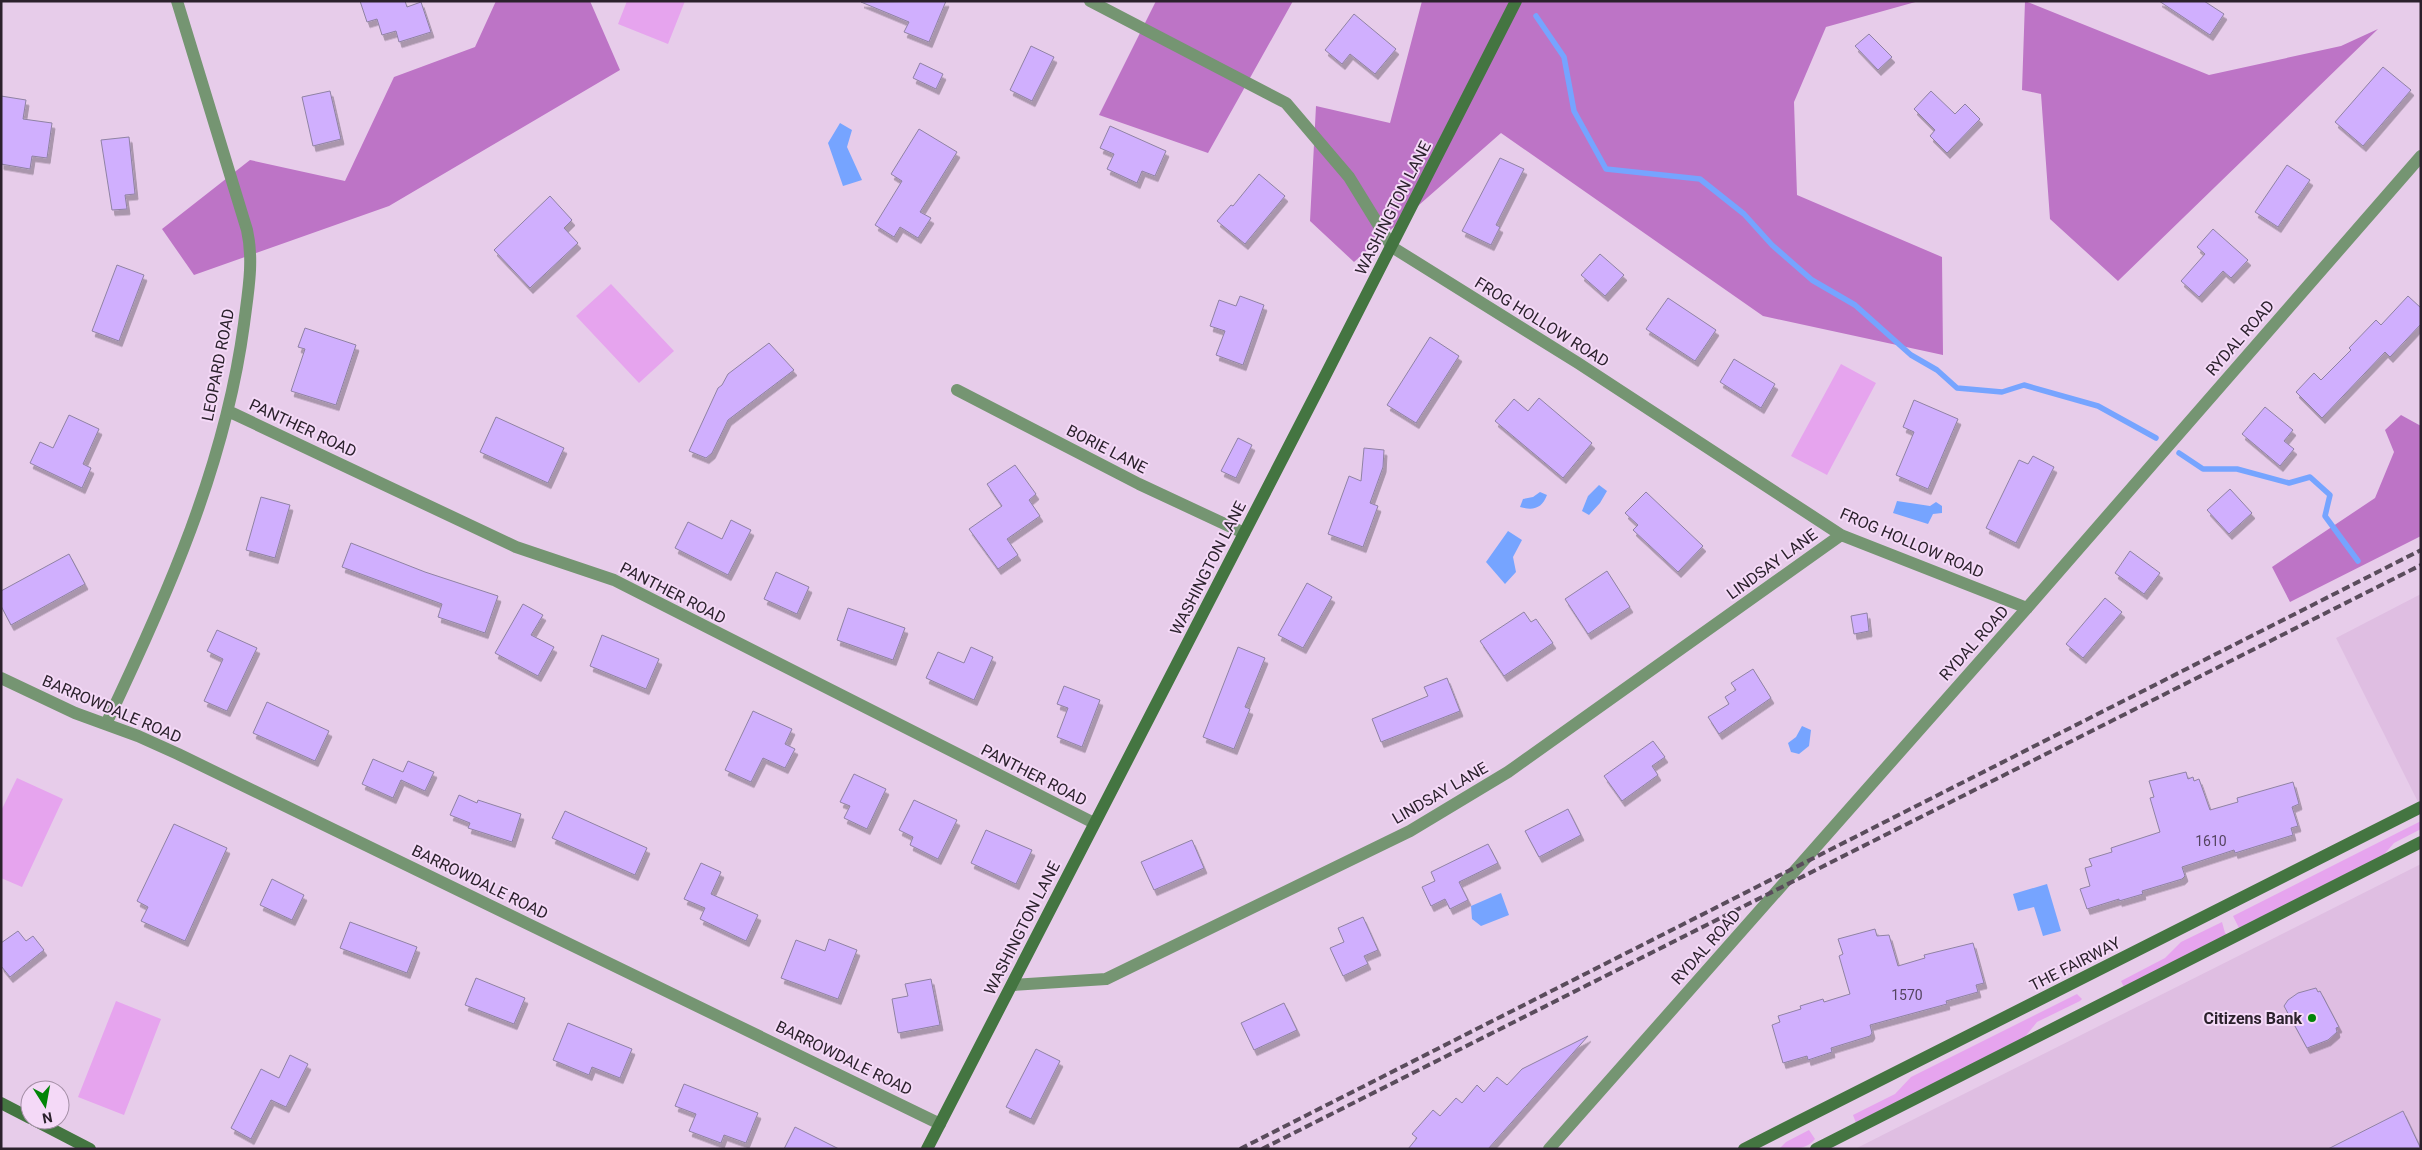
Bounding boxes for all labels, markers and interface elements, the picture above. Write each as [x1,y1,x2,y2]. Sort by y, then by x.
street label: WASHINGTON LANE [1351,138,1435,278]
street label: FROG HOLLOW ROAD [1471,273,1613,371]
street label: RYDAL ROAD [2202,296,2278,380]
street label: LEOPARD ROAD [198,307,238,423]
street label: PANTHER ROAD [246,395,360,461]
street label: BORIE LANE [1063,421,1151,477]
street label: WASHINGTON LANE [1166,498,1250,638]
street label: FROG HOLLOW ROAD [1837,504,1987,582]
street label: LINDSAY LANE [1723,525,1821,603]
street label: PANTHER ROAD [617,558,729,628]
street label: RYDAL ROAD [1935,602,2013,684]
street label: BARROWDALE ROAD [40,671,184,747]
street label: PANTHER ROAD [978,740,1090,810]
street label: LINDSAY LANE [1389,758,1491,828]
house number: 1610 [2195,833,2227,849]
street label: BARROWDALE ROAD [409,841,551,923]
street label: WASHINGTON LANE [980,858,1064,998]
street label: RYDAL ROAD [1667,906,1745,988]
street label: THE FAIRWAY [2026,933,2124,995]
house number: 1570 [1891,987,1923,1003]
place label: Citizens Bank [2204,1009,2302,1028]
marker: Citizens Bank [2306,1012,2318,1024]
street label: BARROWDALE ROAD [773,1017,915,1099]
north arrow [20,1080,70,1130]
text: N [41,1109,54,1127]

